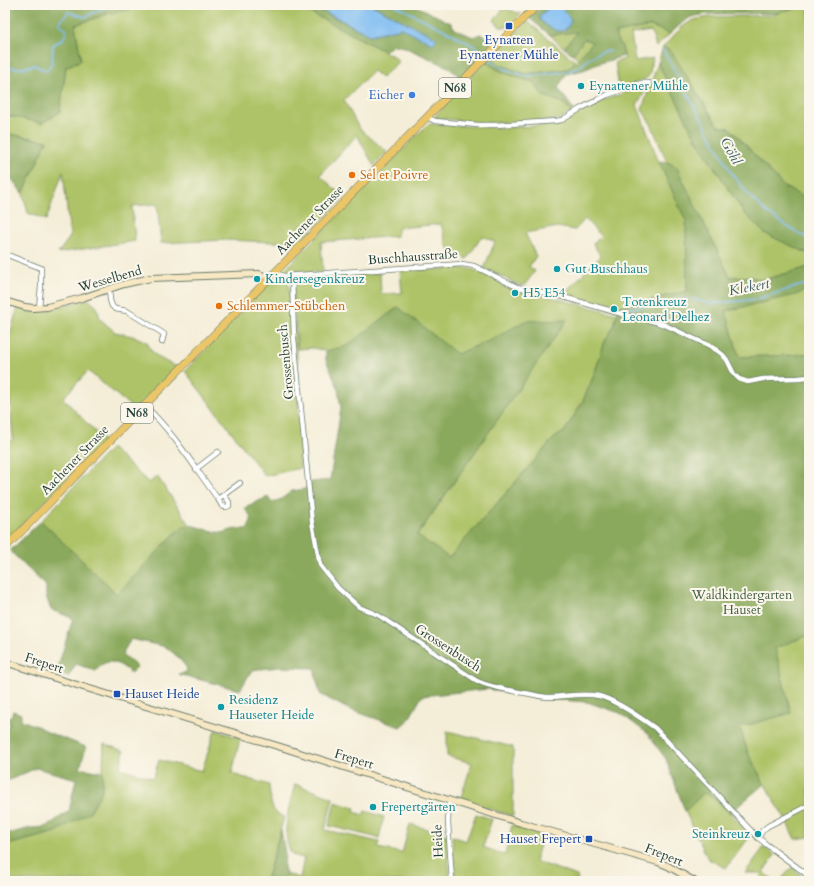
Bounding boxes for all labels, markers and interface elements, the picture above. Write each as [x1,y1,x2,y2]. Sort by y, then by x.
marker: Eynatten Eynattener Mühle [504,21,514,31]
place label: Eynatten Eynattener Mühle [459,31,559,64]
place label: Eynattener Mühle [589,77,688,95]
road number: N68 [439,78,471,98]
marker: Eynattener Mühle [576,81,586,91]
place label: Eicher [369,86,404,104]
marker: Eicher [407,90,417,100]
water label: Göhl [716,134,747,169]
place label: Sel et Poivre [360,166,428,184]
marker: Sel et Poivre [347,170,357,180]
street label: Aachener Strasse [272,181,348,259]
street label: Buschhausstraße [367,245,459,269]
place label: Gut Buschhaus [565,260,648,278]
street label: Wesselbend [75,261,144,297]
marker: Gut Buschhaus [552,264,562,274]
place label: Kindersegenkreuz [265,270,365,288]
marker: Kindersegenkreuz [252,274,262,284]
water label: Klekert [727,274,772,300]
place label: H5 E54 [523,284,566,302]
marker: H5 E54 [510,288,520,298]
place label: Totenkreuz Leonard Delhez [622,293,710,326]
place label: Schlemmer-Stübchen [227,297,346,315]
marker: Schlemmer-Stübchen [214,301,224,311]
marker: Totenkreuz Leonard Delhez [609,304,619,314]
street label: Grossenbusch [274,324,298,400]
road number: N68 [121,403,153,423]
street label: Aachener Strasse [37,421,113,499]
park label: Waldkindergarten Hauset [691,586,793,619]
street label: Grossenbusch [411,620,485,676]
street label: Frepert [22,648,66,678]
place label: Hauset Heide [125,685,200,703]
marker: Hauset Heide [112,689,122,699]
place label: Residenz Hauseter Heide [229,691,314,724]
marker: Residenz Hauseter Heide [216,702,226,712]
street label: Frepert [332,745,376,773]
place label: Frepertgärten [381,798,456,816]
marker: Frepertgärten [368,802,378,812]
street label: Heide [428,824,448,858]
place label: Steinkreuz [692,825,750,843]
marker: Steinkreuz [753,829,763,839]
place label: Hauset Frepert [500,830,581,848]
marker: Hauset Frepert [584,834,594,844]
street label: Frepert [642,839,686,871]

